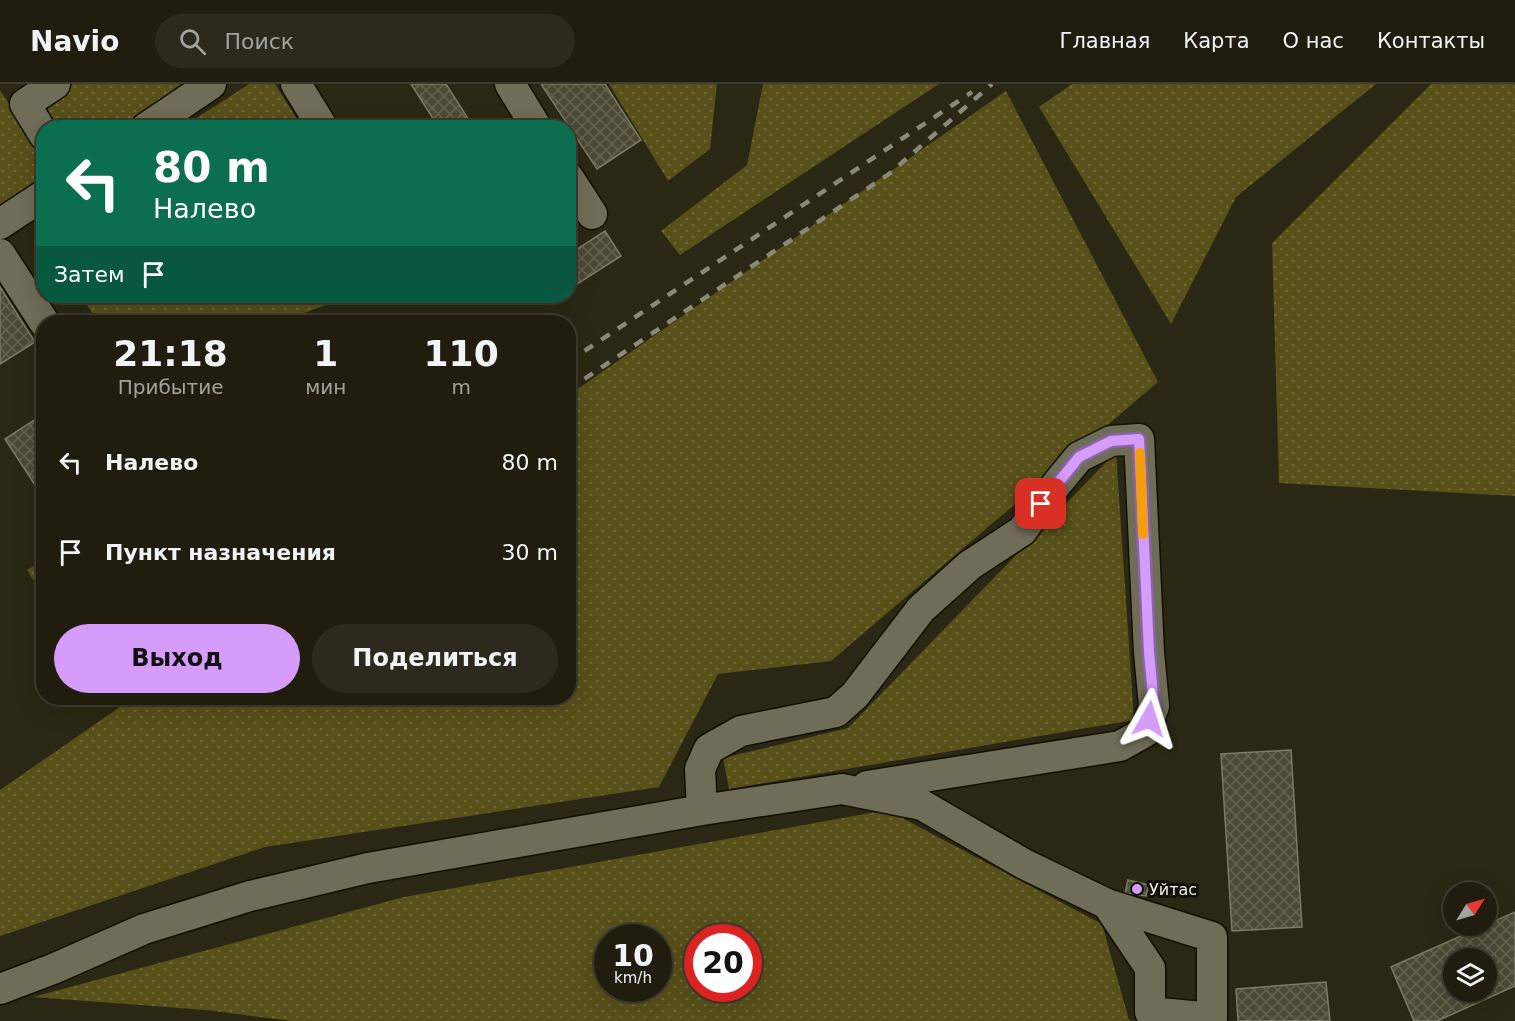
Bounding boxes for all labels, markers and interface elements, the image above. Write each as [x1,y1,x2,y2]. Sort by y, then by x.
search box [155,14,575,68]
text: Navio [30,25,119,58]
icon: search [176,25,209,58]
text: Поиск [224,29,294,54]
text: Главная [1060,29,1150,53]
text: Карта [1183,29,1250,53]
text: О нас [1283,29,1344,53]
text: Контакты [1377,29,1485,53]
text: 80 m [153,143,270,192]
icon: left [54,144,132,222]
text: Налево [153,193,256,224]
icon: arrive [137,258,170,291]
text: Затем [54,262,125,287]
text: 21:18 [113,333,228,374]
text: 1 [313,333,338,374]
text: 110 [424,333,499,374]
text: Прибытие [118,375,223,399]
text: мин [305,375,346,399]
text: m [451,375,471,399]
icon: left [54,446,87,479]
text: Налево [105,450,198,475]
text: 80 m [502,450,558,475]
pin [1015,478,1066,529]
icon: arrive [1024,487,1057,520]
icon: arrive [54,536,87,569]
text: Пункт назначения [105,540,336,565]
text: 30 m [502,540,558,565]
button: Выход [54,624,300,693]
button: Поделиться [312,624,558,693]
position arrow [1117,687,1181,751]
place label: Уйтас [1149,880,1197,899]
marker: Уйтас [1130,882,1144,896]
north arrow [1443,882,1497,936]
map controls [1443,882,1497,1002]
speed limit sign: 20 [684,924,762,1002]
text: 10 [612,938,654,973]
button: layers [1443,948,1497,1002]
text: km/h [614,969,652,987]

